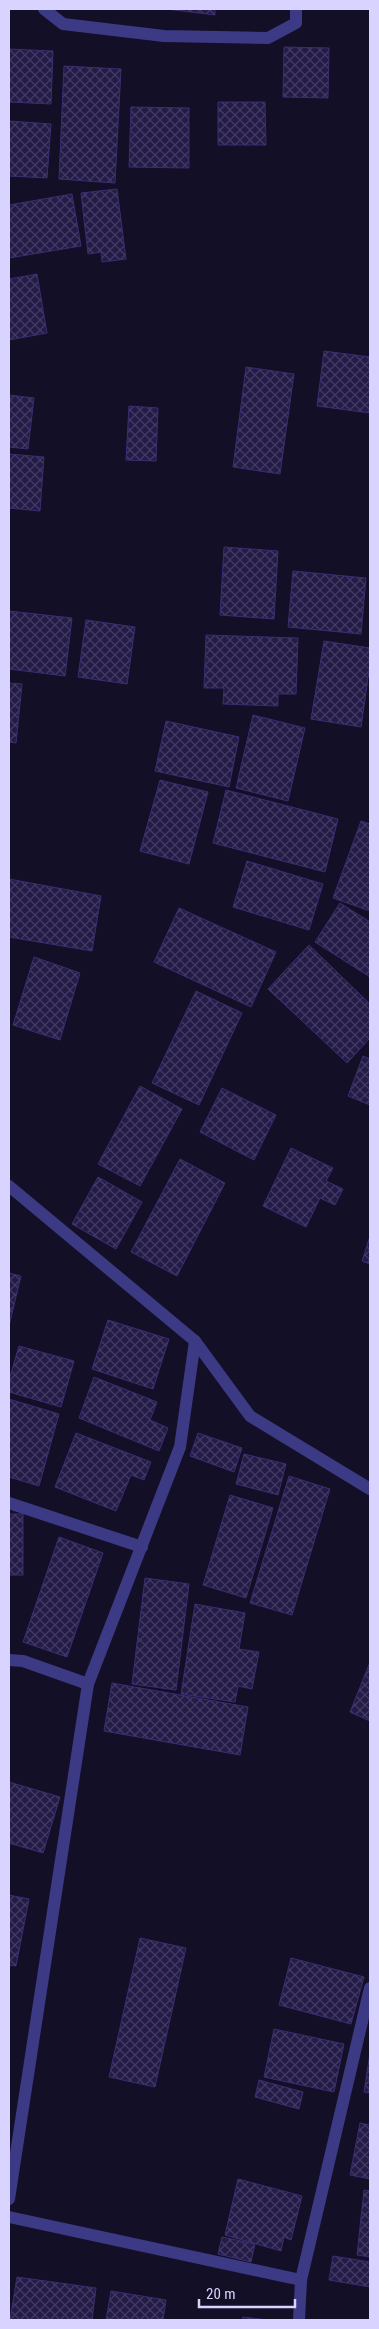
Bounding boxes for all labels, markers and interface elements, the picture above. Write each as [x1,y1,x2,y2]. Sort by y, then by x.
scale bar [199,2276,295,2308]
text: 20 m [206,2285,236,2303]

